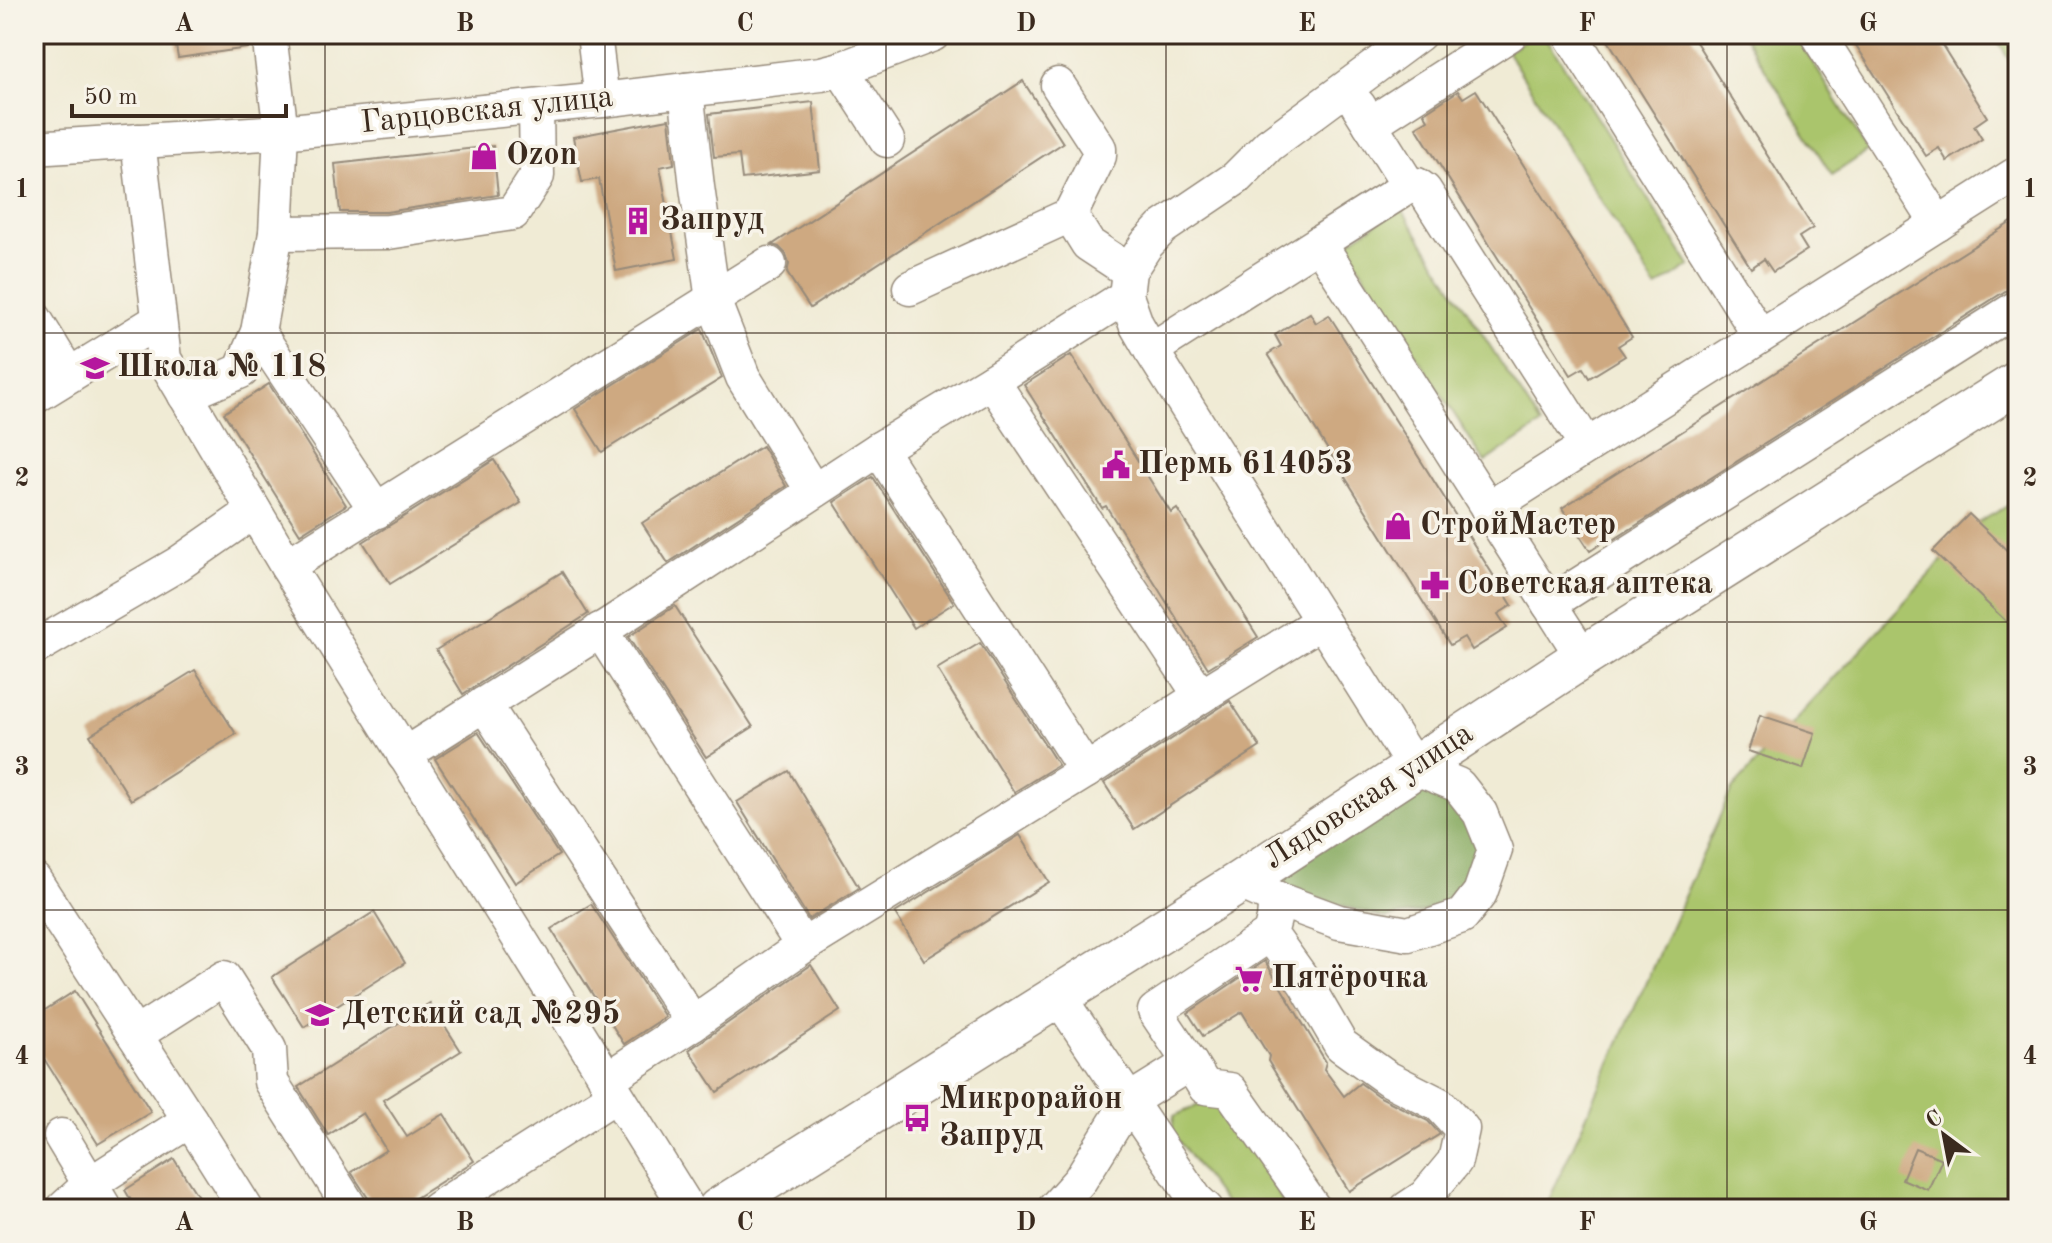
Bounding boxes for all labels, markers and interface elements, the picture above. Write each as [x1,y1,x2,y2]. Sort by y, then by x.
text: A [174,11,194,37]
text: B [456,11,474,37]
text: C [736,11,754,37]
text: D [1016,11,1036,37]
text: E [1298,11,1316,37]
text: F [1578,11,1596,37]
text: G [1859,11,1877,37]
scale bar [72,68,286,118]
street label: Гарцовская улица [359,82,615,140]
text: 50 m [84,86,138,110]
place label: Ozon [506,140,577,172]
shop icon: Ozon [469,141,499,171]
text: 1 [14,177,30,203]
text: 1 [2022,177,2038,203]
place label: Запруд [660,205,764,237]
building icon: Запруд [623,206,653,236]
place label: Школа № 118 [117,352,326,384]
school or university icon: Школа № 118 [80,353,110,383]
place label: Пермь 614053 [1138,449,1353,481]
public building icon: Пермь 614053 [1101,450,1131,480]
text: 2 [14,466,30,492]
text: 2 [2022,466,2038,492]
place label: СтройМастер [1420,510,1616,542]
shop icon: СтройМастер [1383,511,1413,541]
place label: Советская аптека [1457,569,1713,601]
pharmacy icon: Советская аптека [1420,570,1450,600]
street label: Лядовская улица [1259,718,1479,876]
text: 3 [14,755,30,781]
text: 3 [2022,755,2038,781]
place label: Пятёрочка [1271,963,1428,995]
supermarket icon: Пятёрочка [1234,964,1264,994]
place label: Детский сад №295 [342,999,620,1031]
school or university icon: Детский сад №295 [305,1000,335,1030]
text: 4 [14,1044,30,1070]
text: 4 [2022,1044,2038,1070]
place label: Микрорайон Запруд [939,1084,1122,1153]
north arrow [1904,1095,1984,1175]
bus stop icon: Микрорайон Запруд [902,1103,932,1133]
text: С [1922,1107,1946,1133]
text: A [174,1210,194,1236]
text: B [456,1210,474,1236]
text: C [736,1210,754,1236]
text: D [1016,1210,1036,1236]
text: E [1298,1210,1316,1236]
text: F [1578,1210,1596,1236]
text: G [1859,1210,1877,1236]

